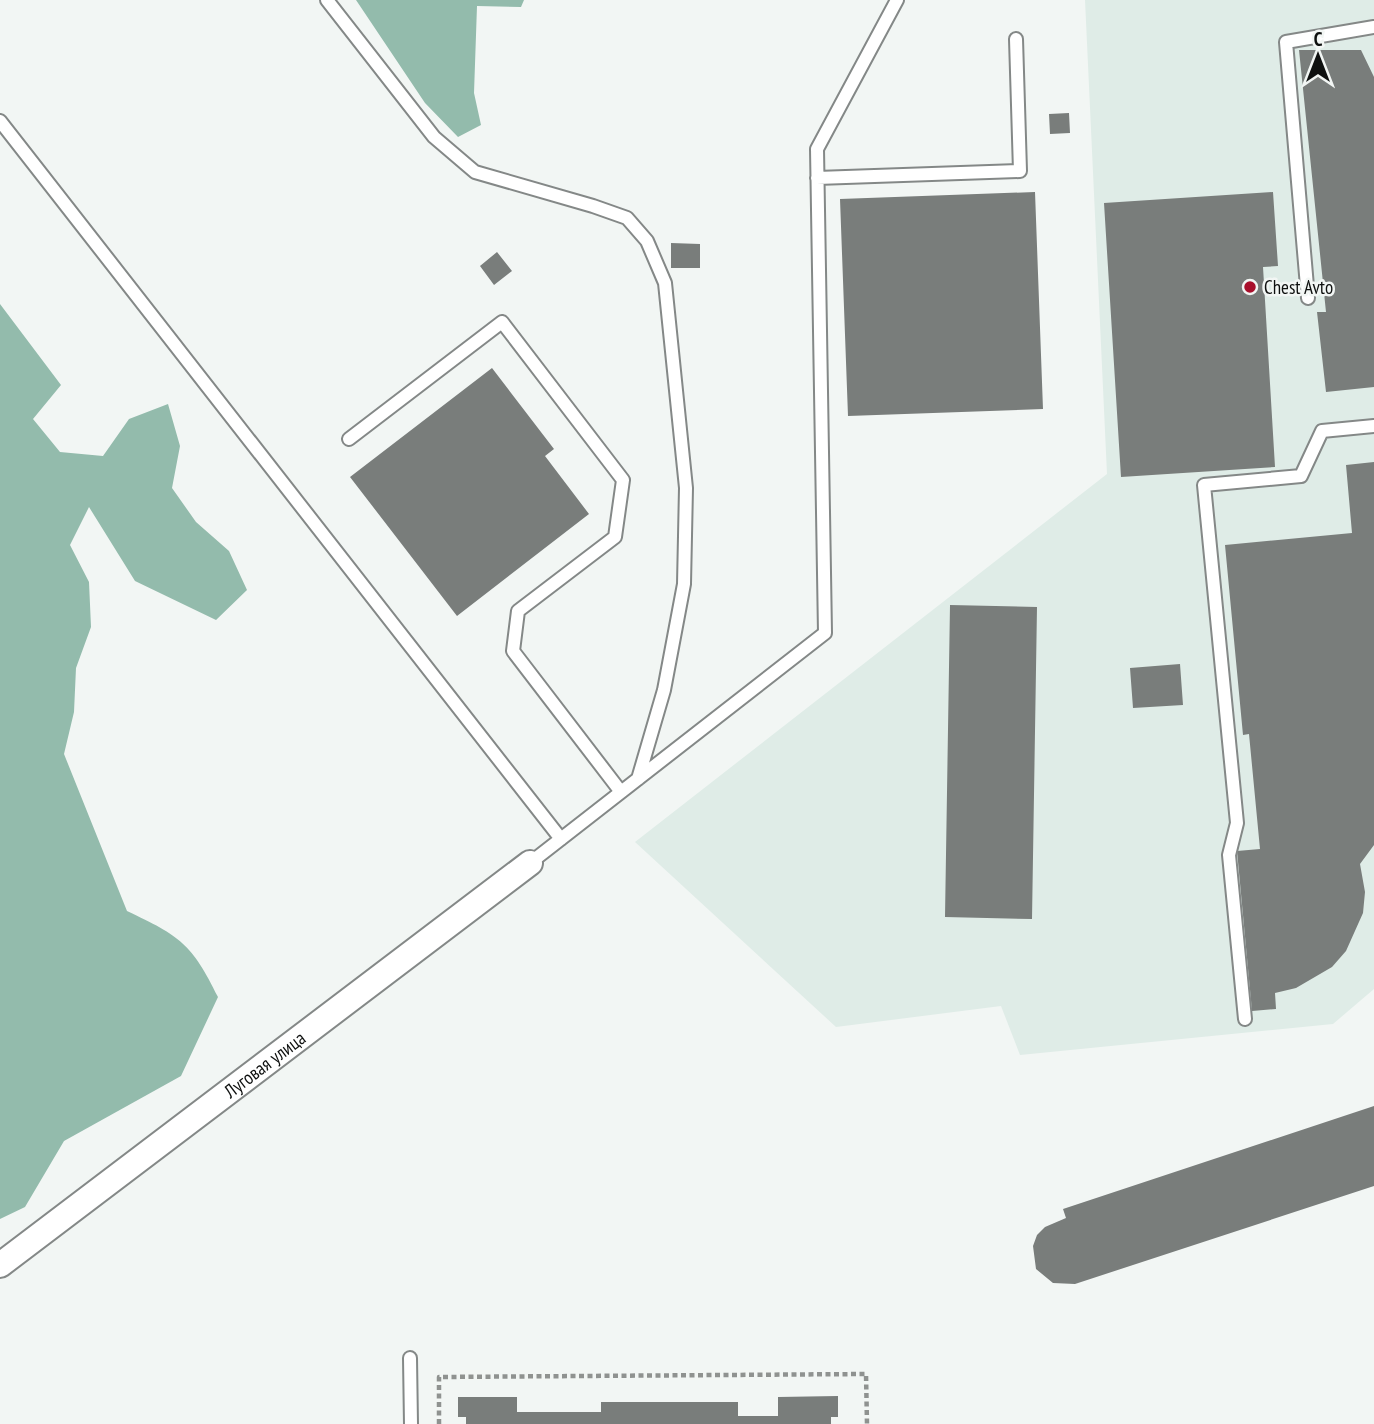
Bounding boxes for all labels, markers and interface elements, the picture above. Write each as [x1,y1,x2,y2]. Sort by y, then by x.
north arrow [1283,21,1353,91]
text: С [1314,27,1323,51]
place label: Chest Avto [1264,275,1333,299]
marker: Chest Avto [1242,279,1258,295]
street label: Луговая улица [218,1026,310,1104]

